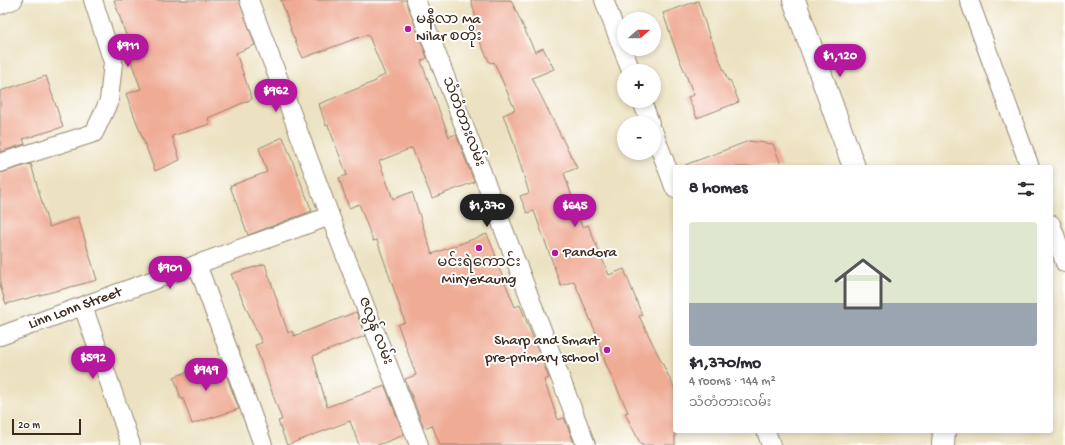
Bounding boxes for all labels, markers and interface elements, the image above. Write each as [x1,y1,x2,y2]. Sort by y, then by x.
place label: မနီလာ Ma Nilar စတိုး [416,8,482,47]
north arrow [617,12,661,56]
map controls [617,12,661,160]
marker: မနီလာ Ma Nilar စတိုး [403,24,413,34]
pin: $911 [104,34,152,68]
text: $911 [117,39,139,54]
pin: $1,120 [807,44,873,78]
text: $1,120 [823,49,857,64]
button: + [617,64,661,108]
street label: သံတံတားလမ်း [438,73,491,170]
pin: $962 [252,79,300,113]
text: $962 [263,84,289,99]
button: − [617,116,661,160]
icon: filters [1015,178,1037,200]
text: 8 homes [689,179,747,199]
pin: $1,370 [454,194,520,228]
pin: $645 [551,194,599,228]
text: $1,370 [469,199,505,214]
text: $645 [562,199,588,214]
marker: မင်းရဲကောင်း MinYeKaung [474,243,484,253]
place label: Pandora [562,244,618,262]
marker: Pandora [550,248,560,258]
icon: home [827,248,899,320]
place label: မင်းရဲကောင်း MinYeKaung [437,251,521,289]
pin: $901 [146,256,194,290]
text: $901 [158,261,182,276]
street label: Linn Lonn Street [26,283,126,334]
street label: ဇလွန် လမ်း [353,293,399,368]
place label: Sharp and Smart pre-primary school [484,332,601,367]
marker: Sharp and Smart pre-primary school [602,345,612,355]
pin: $592 [69,346,117,380]
text: $592 [80,351,106,366]
text: $1,370/mo [689,354,761,374]
pin: $949 [182,358,230,392]
text: $949 [193,363,219,378]
text: 4 rooms · 144 m² [689,374,776,389]
text: သံတံတားလမ်း [689,396,771,411]
scale bar [12,417,81,436]
text: 20 m [18,420,40,432]

